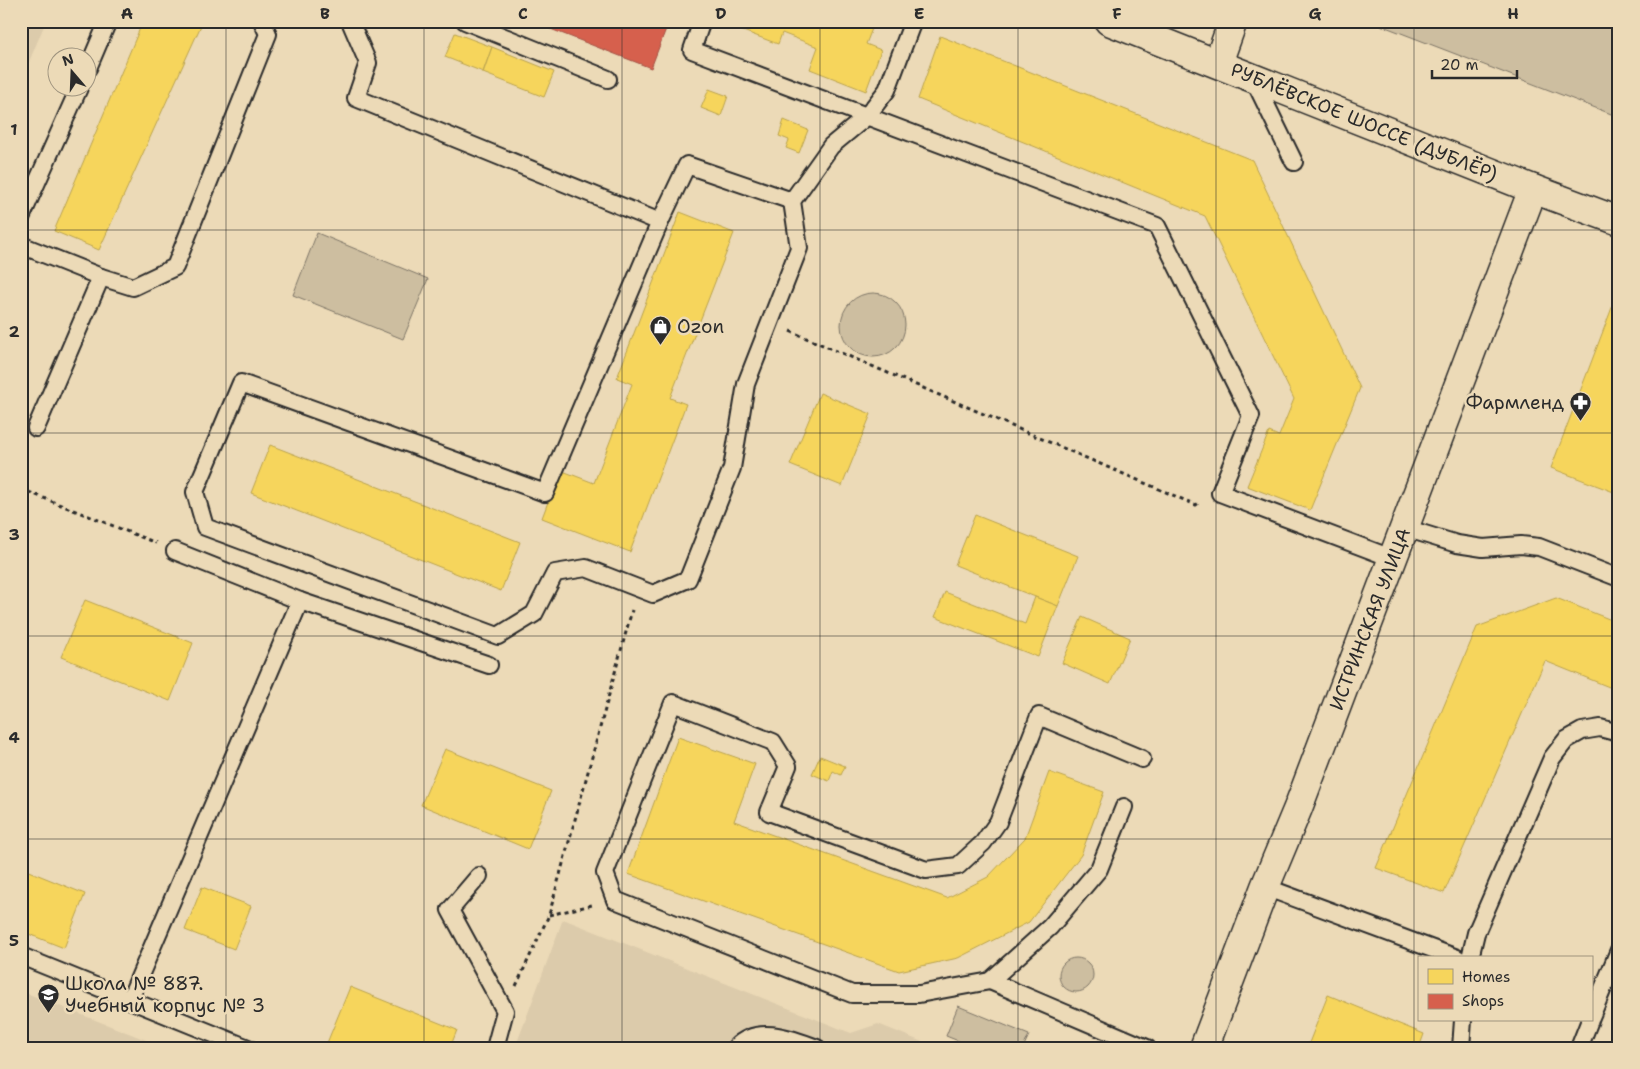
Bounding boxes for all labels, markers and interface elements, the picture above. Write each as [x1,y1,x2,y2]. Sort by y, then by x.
text: A [121,3,133,24]
text: B [320,3,330,24]
text: C [518,3,528,24]
text: D [715,3,727,24]
text: E [914,3,924,24]
text: F [1112,3,1122,24]
text: G [1309,3,1322,24]
text: H [1507,3,1519,24]
north arrow [48,48,98,98]
scale bar [1432,48,1518,80]
text: N [60,49,76,70]
text: 20 m [1440,55,1479,75]
street label: РУБЛЁВСКОЕ ШОССЕ (ДУБЛЁР) [1227,57,1501,187]
text: 1 [10,119,18,140]
shop icon: Ozon [649,314,673,345]
place label: Ozon [677,314,724,339]
text: 2 [8,321,20,342]
place label: Фармленд [1466,390,1564,415]
pharmacy icon: Фармленд [1568,390,1592,421]
text: 3 [8,524,20,545]
street label: ИСТРИНСКАЯ УЛИЦА [1324,524,1416,714]
text: 4 [8,727,20,748]
text: 5 [9,930,19,951]
legend [1418,956,1592,1022]
text: Homes [1462,967,1510,987]
place label: Школа № 887. Учебный корпус № 3 [65,971,265,1018]
school or university icon: Школа № 887. Учебный корпус № 3 [37,982,61,1013]
text: Shops [1462,991,1504,1011]

